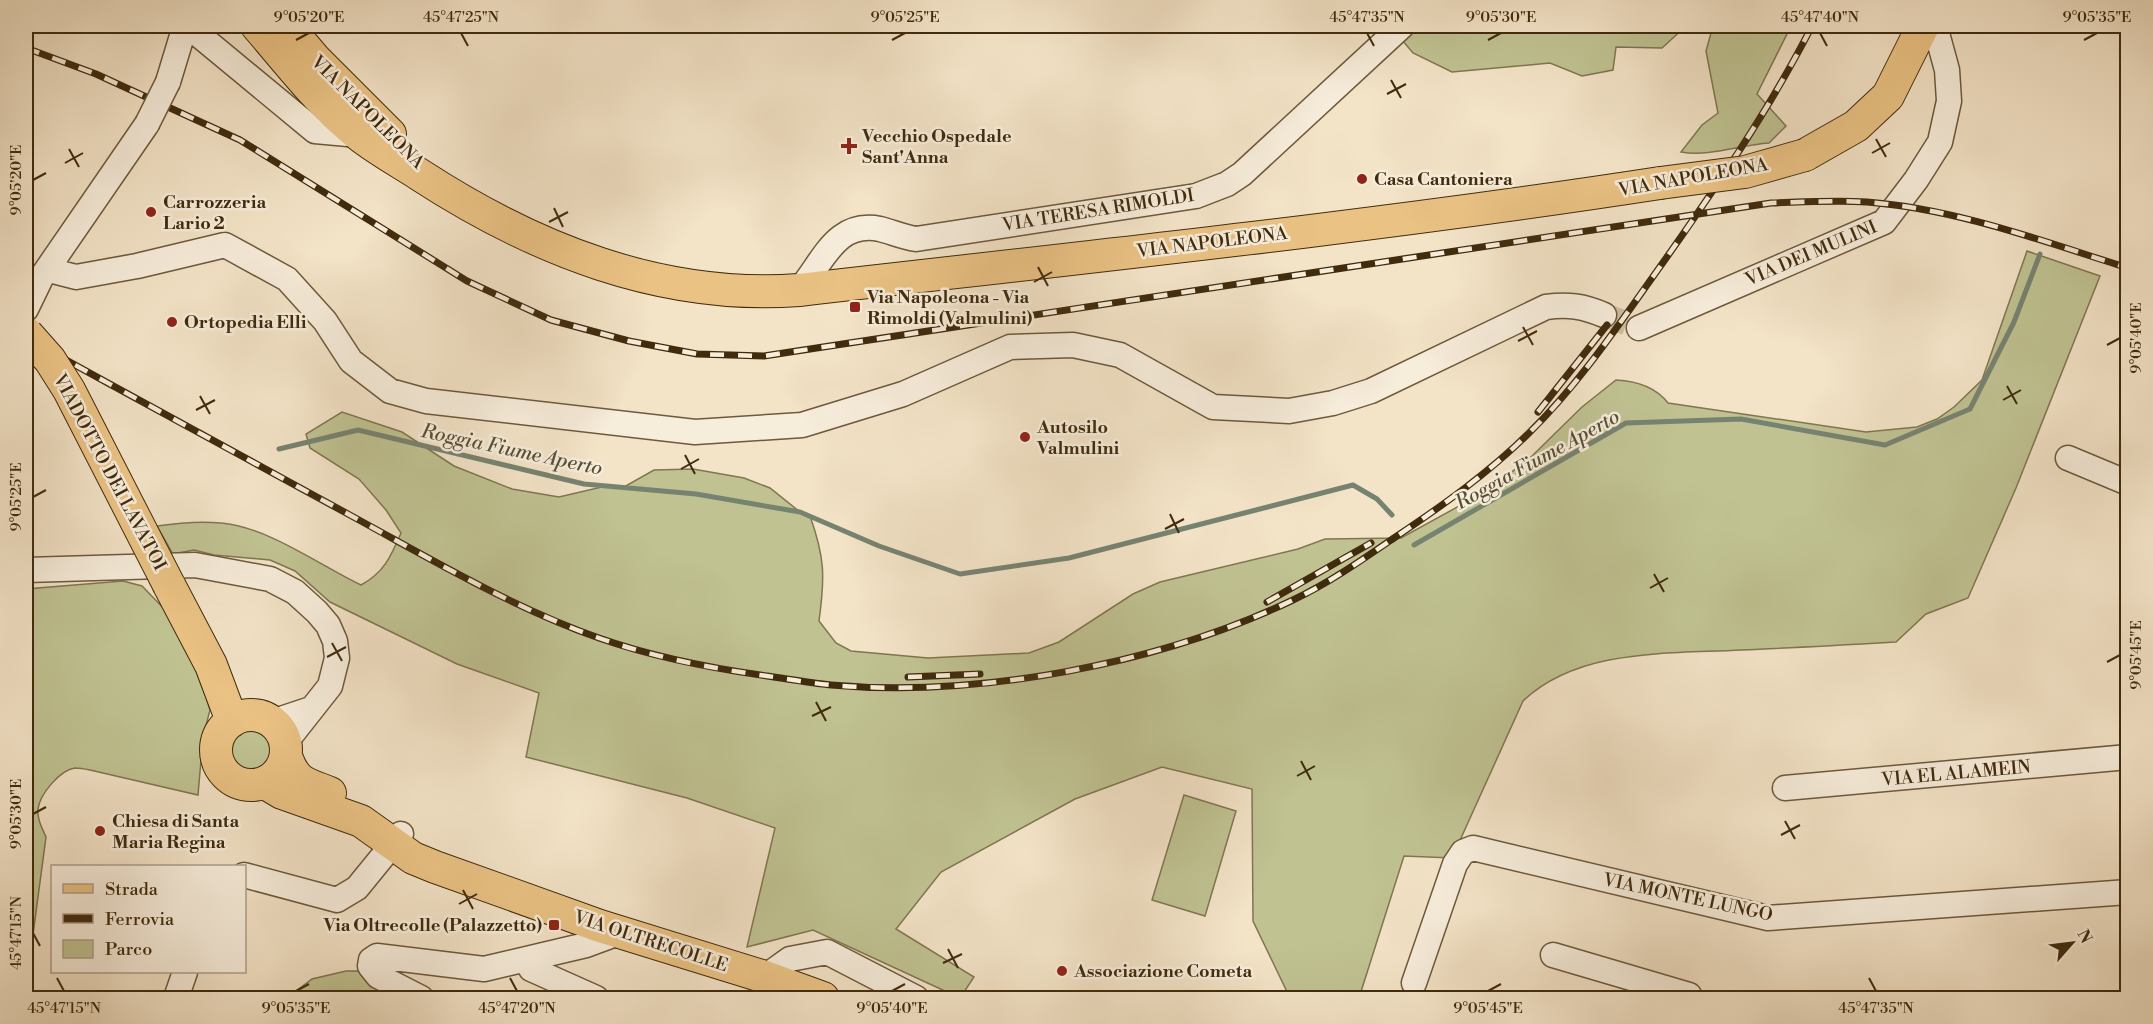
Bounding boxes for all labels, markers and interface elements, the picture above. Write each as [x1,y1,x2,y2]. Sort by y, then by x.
text: 9°05'20"E [274,8,344,27]
text: 45°47'25"N [423,8,499,27]
text: 9°05'25"E [870,8,940,27]
text: 45°47'35"N [1329,8,1405,27]
text: 9°05'30"E [1466,8,1536,27]
text: 45°47'40"N [1781,8,1859,27]
text: 9°05'35"E [2063,8,2131,27]
street label: VIA NAPOLEONA [305,50,430,174]
place label: Vecchio Ospedale Sant'Anna [861,125,1012,169]
marker: Vecchio Ospedale Sant'Anna [840,137,858,155]
text: 9°05'20"E [7,145,26,215]
street label: VIA NAPOLEONA [1616,153,1770,202]
place label: Casa Cantoniera [1374,168,1513,191]
marker: Casa Cantoniera [1355,172,1369,186]
street label: VIA TERESA RIMOLDI [1000,184,1196,237]
place label: Carrozzeria Lario 2 [163,191,266,235]
marker: Carrozzeria Lario 2 [144,205,158,219]
street label: VIA DEI MULINI [1741,215,1881,292]
street label: VIA NAPOLEONA [1135,222,1289,263]
place label: Via Napoleona - Via Rimoldi (Valmulini) [866,286,1033,330]
marker: Via Napoleona - Via Rimoldi (Valmulini) [848,300,862,314]
text: 9°05'40"E [2127,302,2146,374]
place label: Ortopedia Elli [184,311,307,334]
marker: Ortopedia Elli [165,315,179,329]
street label: VIADOTTO DEI LAVATOI [47,369,171,575]
water label: Roggia Fiume Aperto [1450,405,1624,516]
place label: Autosilo Valmulini [1036,416,1119,460]
water label: Roggia Fiume Aperto [418,419,604,482]
marker: Autosilo Valmulini [1018,430,1032,444]
text: 9°05'25"E [7,462,26,532]
text: 9°05'45"E [2127,620,2146,690]
street label: VIA EL ALAMEIN [1880,755,2032,792]
text: 9°05'30"E [7,779,26,849]
place label: Chiesa di Santa Maria Regina [112,810,240,854]
marker: Chiesa di Santa Maria Regina [93,824,107,838]
legend [51,865,246,973]
street label: VIA MONTE LUNGO [1600,868,1775,927]
text: Strada [105,878,159,901]
text: 45°47'15"N [7,896,26,970]
street label: VIA OLTRECOLLE [570,905,731,977]
text: Ferrovia [105,908,175,931]
north arrow [2042,913,2102,973]
place label: Via Oltrecolle (Palazzetto) [323,914,542,937]
marker: Via Oltrecolle (Palazzetto) [547,918,561,932]
text: N [2073,926,2096,947]
text: Parco [105,938,152,961]
place label: Associazione Cometa [1073,960,1253,983]
marker: Associazione Cometa [1055,964,1069,978]
text: 45°47'15"N [27,999,101,1018]
text: 9°05'35"E [262,999,330,1018]
text: 45°47'20"N [478,999,556,1018]
text: 9°05'40"E [856,999,928,1018]
text: 9°05'45"E [1453,999,1523,1018]
text: 45°47'35"N [1838,999,1914,1018]

